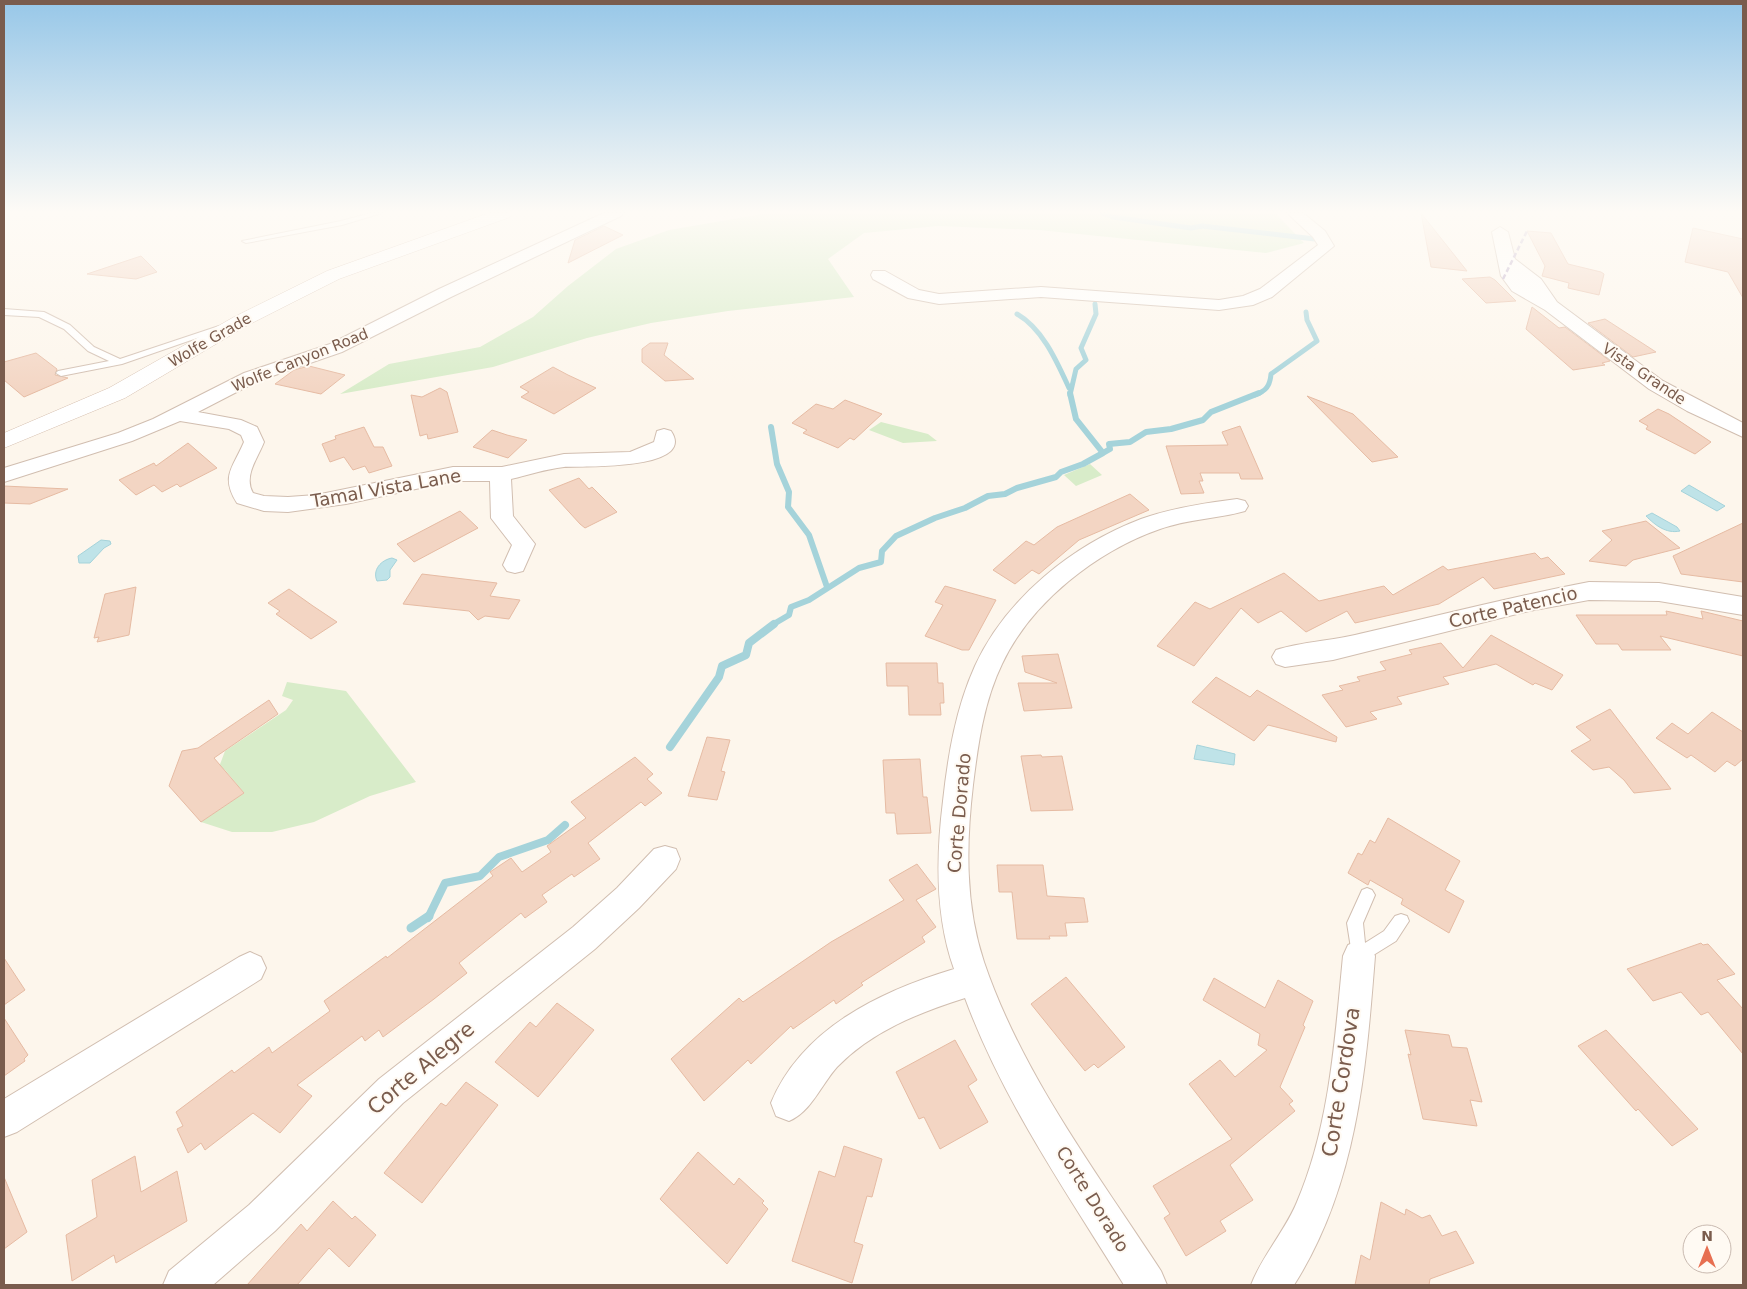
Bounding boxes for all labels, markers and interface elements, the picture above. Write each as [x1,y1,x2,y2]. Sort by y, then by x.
street label: Wolfe Grade [166,309,254,371]
street label: Wolfe Canyon Road [229,324,371,396]
street label: Vista Grande [1599,339,1689,409]
street label: Tamal Vista Lane [308,464,463,512]
street label: Corte Patencio [1447,582,1579,632]
street label: Corte Dorado [943,752,975,874]
street label: Corte Cordova [1317,1005,1365,1159]
street label: Corte Alegre [363,1017,479,1119]
street label: Corte Dorado [1052,1142,1134,1256]
north arrow [1682,1224,1732,1274]
text: N [1701,1228,1713,1244]

